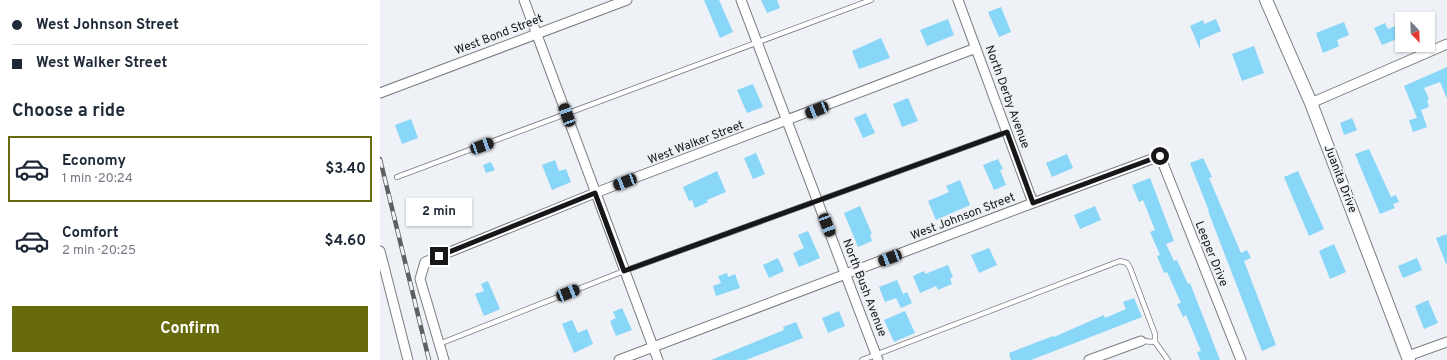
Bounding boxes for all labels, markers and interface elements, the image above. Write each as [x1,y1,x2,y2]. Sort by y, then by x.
street label: West Bond Street [453,11,545,59]
north arrow [1395,12,1435,52]
map controls [1395,12,1435,52]
text: West Johnson Street [36,16,179,35]
street label: North Derby Avenue [981,43,1033,151]
text: West Walker Street [36,54,167,73]
text: Choose a ride [12,100,125,123]
car [804,100,830,120]
car [557,102,577,128]
street label: West Walker Street [646,117,746,169]
car [469,136,495,156]
street label: Juanita Drive [1320,143,1360,215]
route start [1151,147,1169,165]
icon: car [14,151,50,187]
text: Economy [62,152,126,171]
text: $3.40 [325,160,366,179]
text: 1 min · 20:24 [62,171,133,187]
car [612,172,638,192]
street label: West Johnson Street [908,190,1018,244]
callout: 2 min [406,198,472,226]
text: 2 min [422,204,456,220]
car [817,212,837,238]
street label: Leeper Drive [1191,219,1231,289]
icon: car [14,223,50,259]
text: Comfort [62,224,119,243]
text: $4.60 [325,232,366,251]
street label: North Bush Avenue [838,237,890,339]
text: 2 min · 20:25 [62,243,136,259]
route end [430,247,448,265]
car [877,248,903,268]
car [555,283,581,303]
button: Confirm [12,306,368,352]

